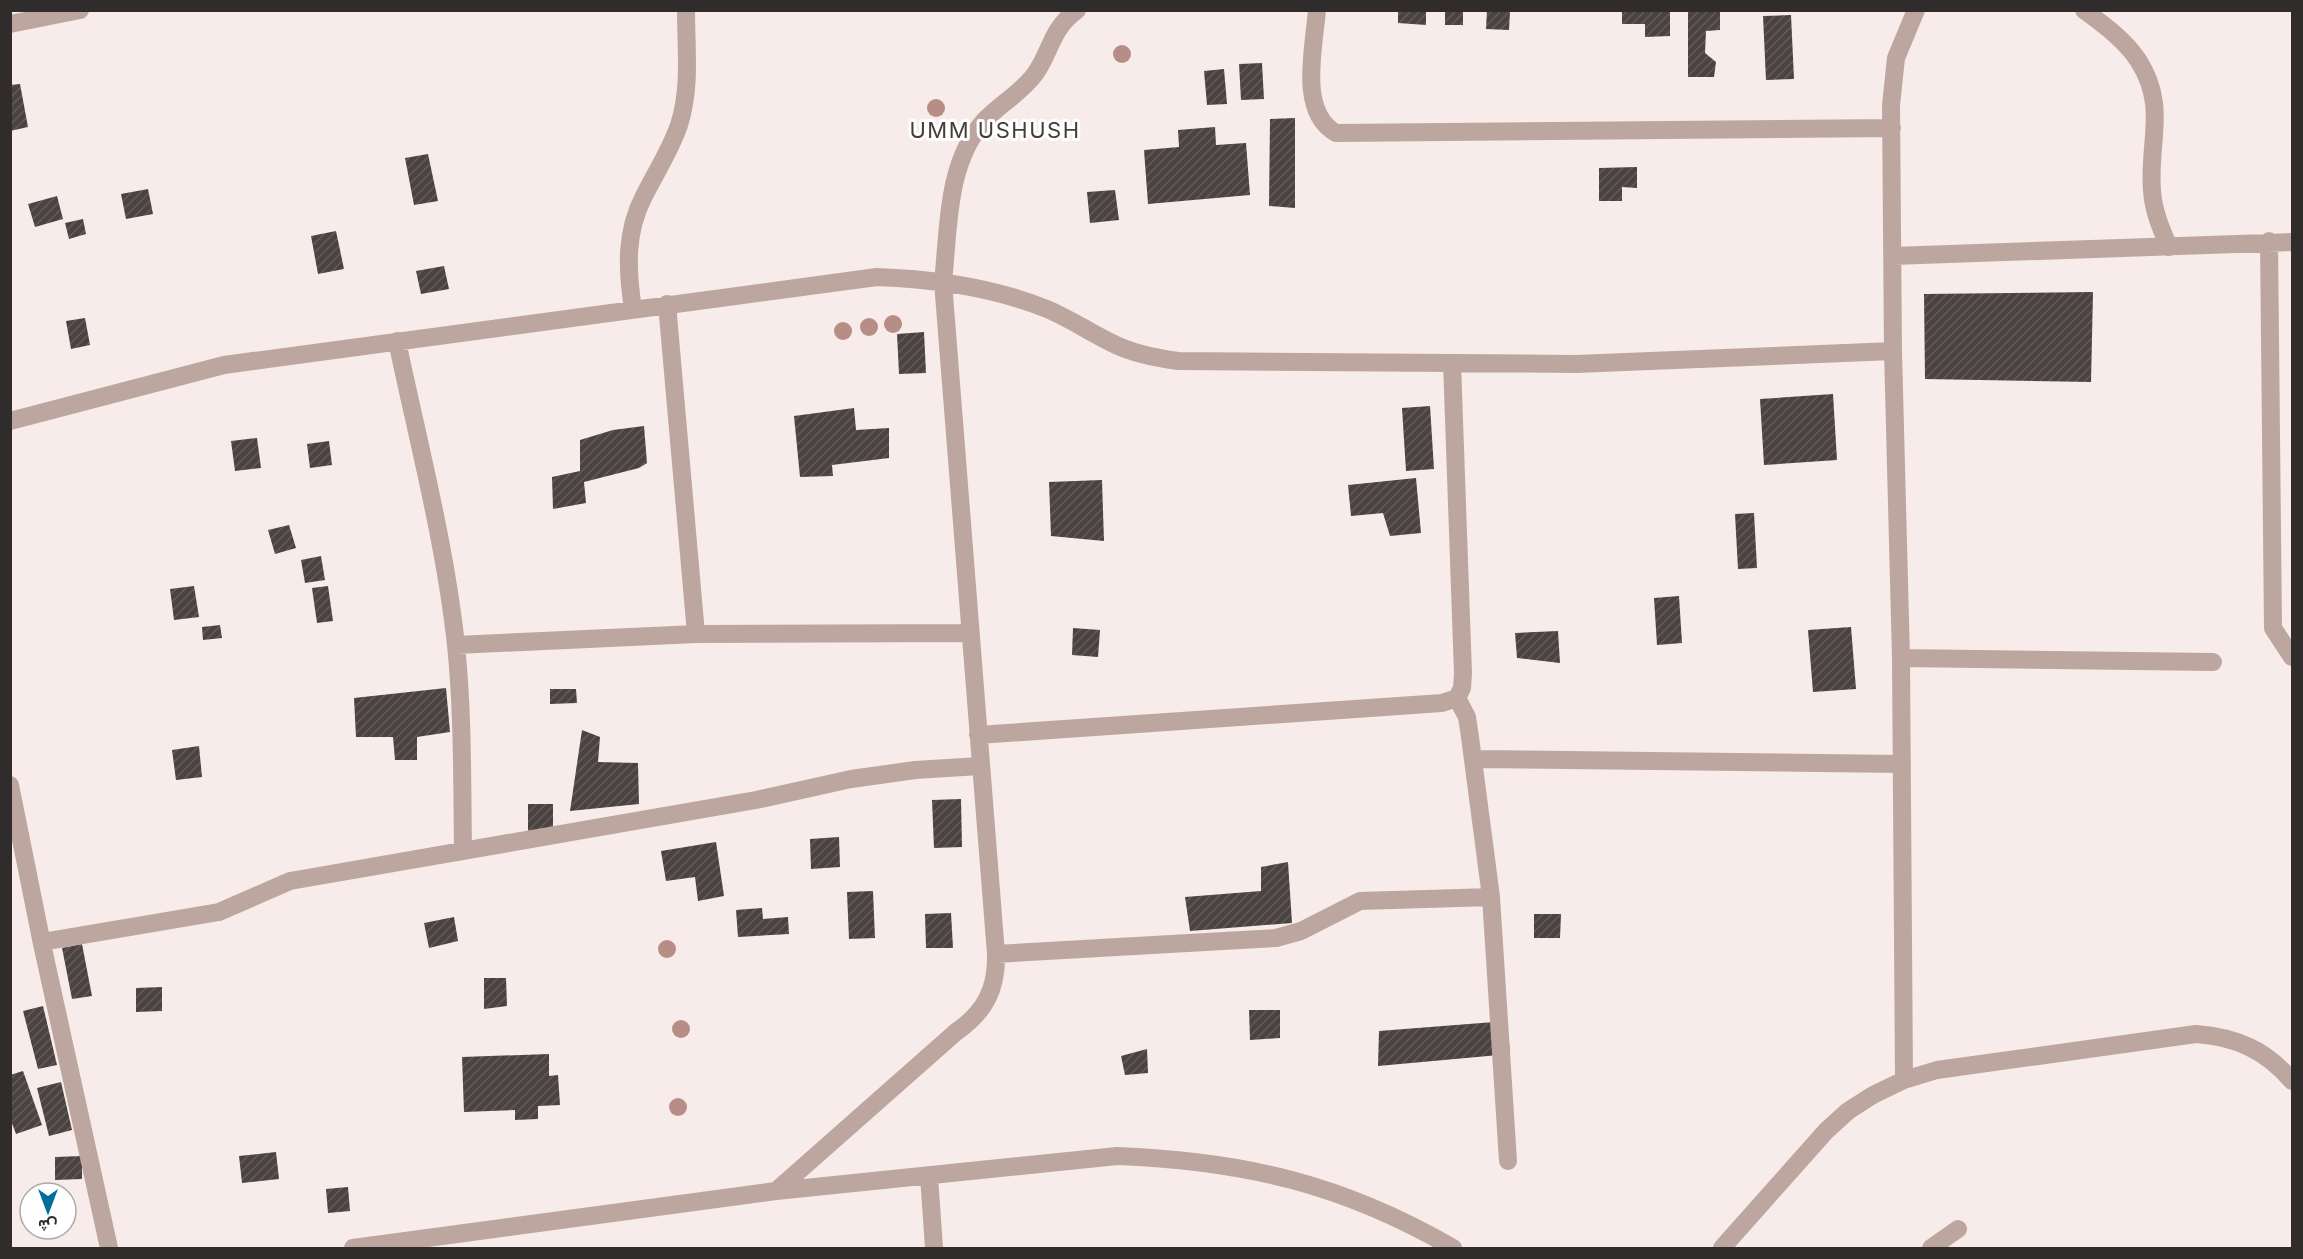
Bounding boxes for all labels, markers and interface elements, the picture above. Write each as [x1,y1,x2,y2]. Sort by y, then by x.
district label: UMM USHUSH [910,117,1080,143]
north arrow [18,1181,78,1241]
text: ش [38,1216,58,1236]

